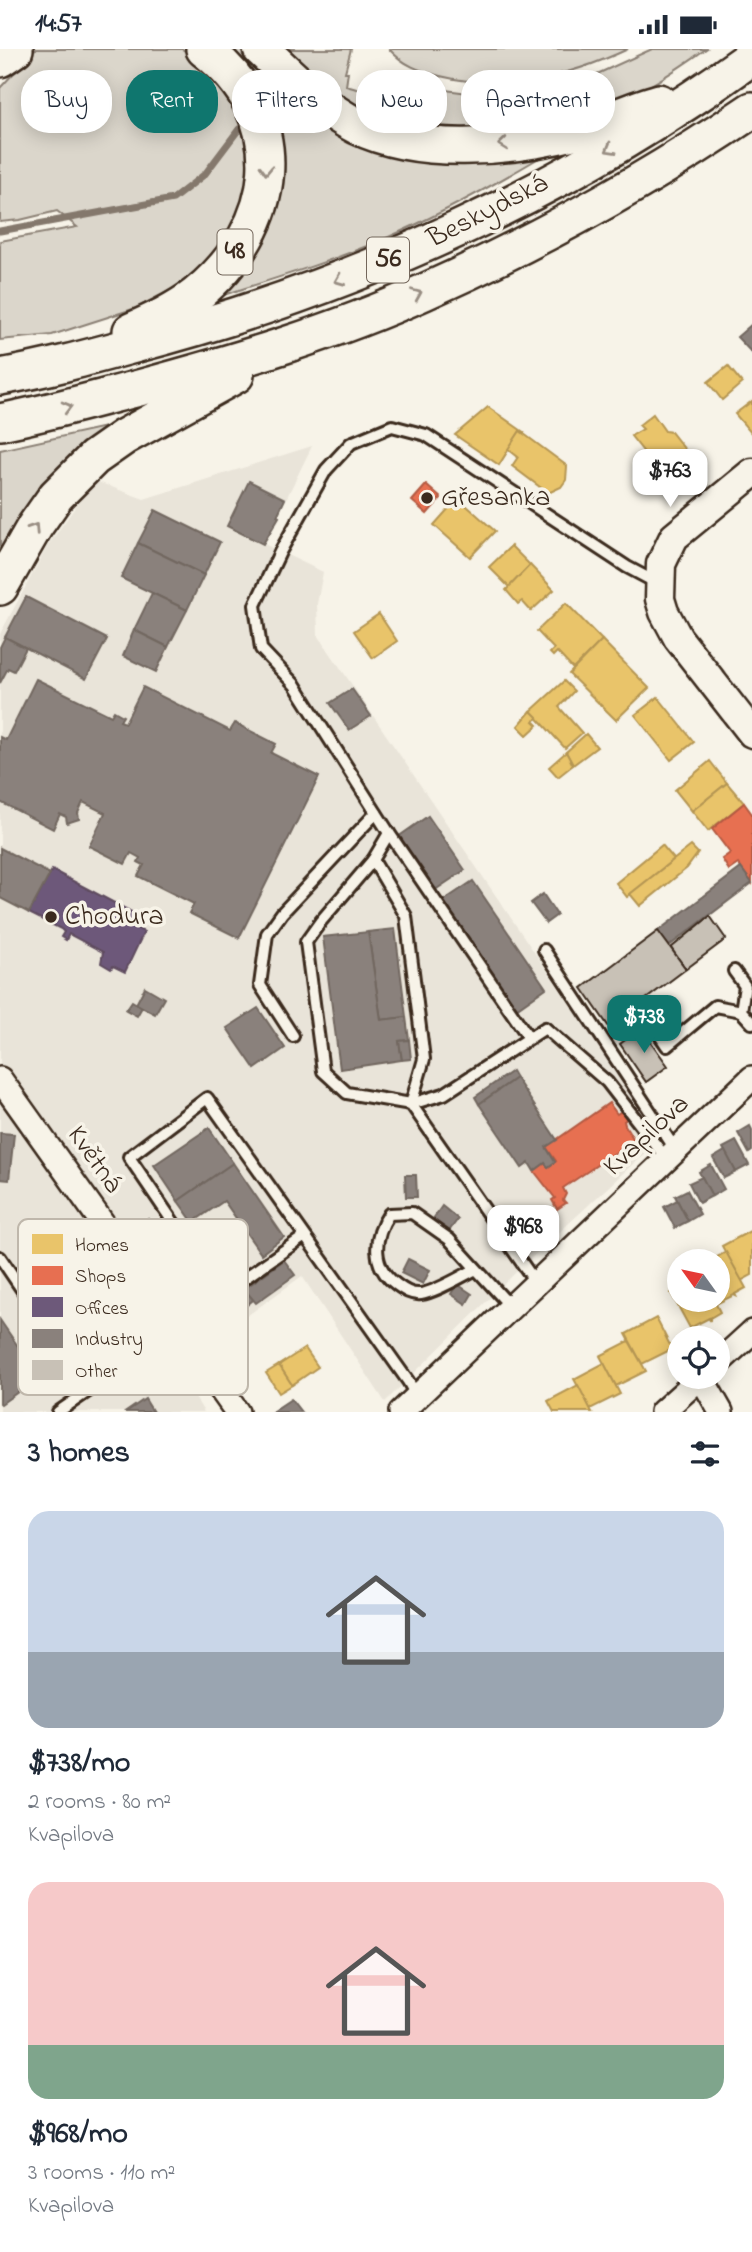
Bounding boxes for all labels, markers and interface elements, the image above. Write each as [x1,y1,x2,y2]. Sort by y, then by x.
text: 14:57 [35,6,82,44]
chip: Buy [21,70,112,133]
chip: Rent [126,70,218,133]
chip: Filters [232,70,342,133]
chip: New [356,70,447,133]
chip: Apartment [461,70,615,133]
one-way arrow [497,136,508,151]
one-way arrow [605,141,617,154]
street label: Beskydská [420,164,556,260]
one-way arrow [259,165,274,176]
road number: 48 [218,229,252,275]
road number: 56 [367,237,409,282]
one-way arrow [334,271,346,285]
one-way arrow [411,289,423,303]
one-way arrow [60,401,72,415]
pin: $763 [629,449,711,509]
text: $763 [648,455,692,488]
place label: Gřesanka [441,478,550,519]
marker: Gřesanka [419,490,435,506]
one-way arrow [26,523,38,536]
place label: Chodura [65,897,164,938]
marker: Chodura [43,909,59,925]
pin: $738 [603,995,685,1055]
text: $738 [623,1001,665,1034]
street label: Kvapilova [595,1085,699,1187]
street label: Květná [56,1118,132,1202]
pin: $968 [482,1205,564,1265]
text: $968 [503,1211,543,1244]
legend [18,1219,248,1395]
text: Homes [75,1233,129,1260]
north arrow [667,1249,730,1313]
map controls [667,1249,730,1389]
text: Shops [75,1264,126,1291]
text: Offices [75,1296,129,1323]
button: locate [667,1326,730,1389]
text: Industry [75,1327,143,1355]
text: Other [75,1359,117,1386]
text: 3 homes [28,1432,130,1476]
icon: filters [686,1435,724,1473]
icon: home [313,1557,439,1683]
text: $738/mo [28,1742,130,1786]
text: 2 rooms · 80 m² [28,1786,171,1819]
text: Kvapilova [28,1819,114,1852]
icon: home [313,1928,439,2054]
text: $968/mo [28,2113,128,2157]
text: 3 rooms · 110 m² [28,2157,175,2190]
text: Kvapilova [28,2190,114,2223]

